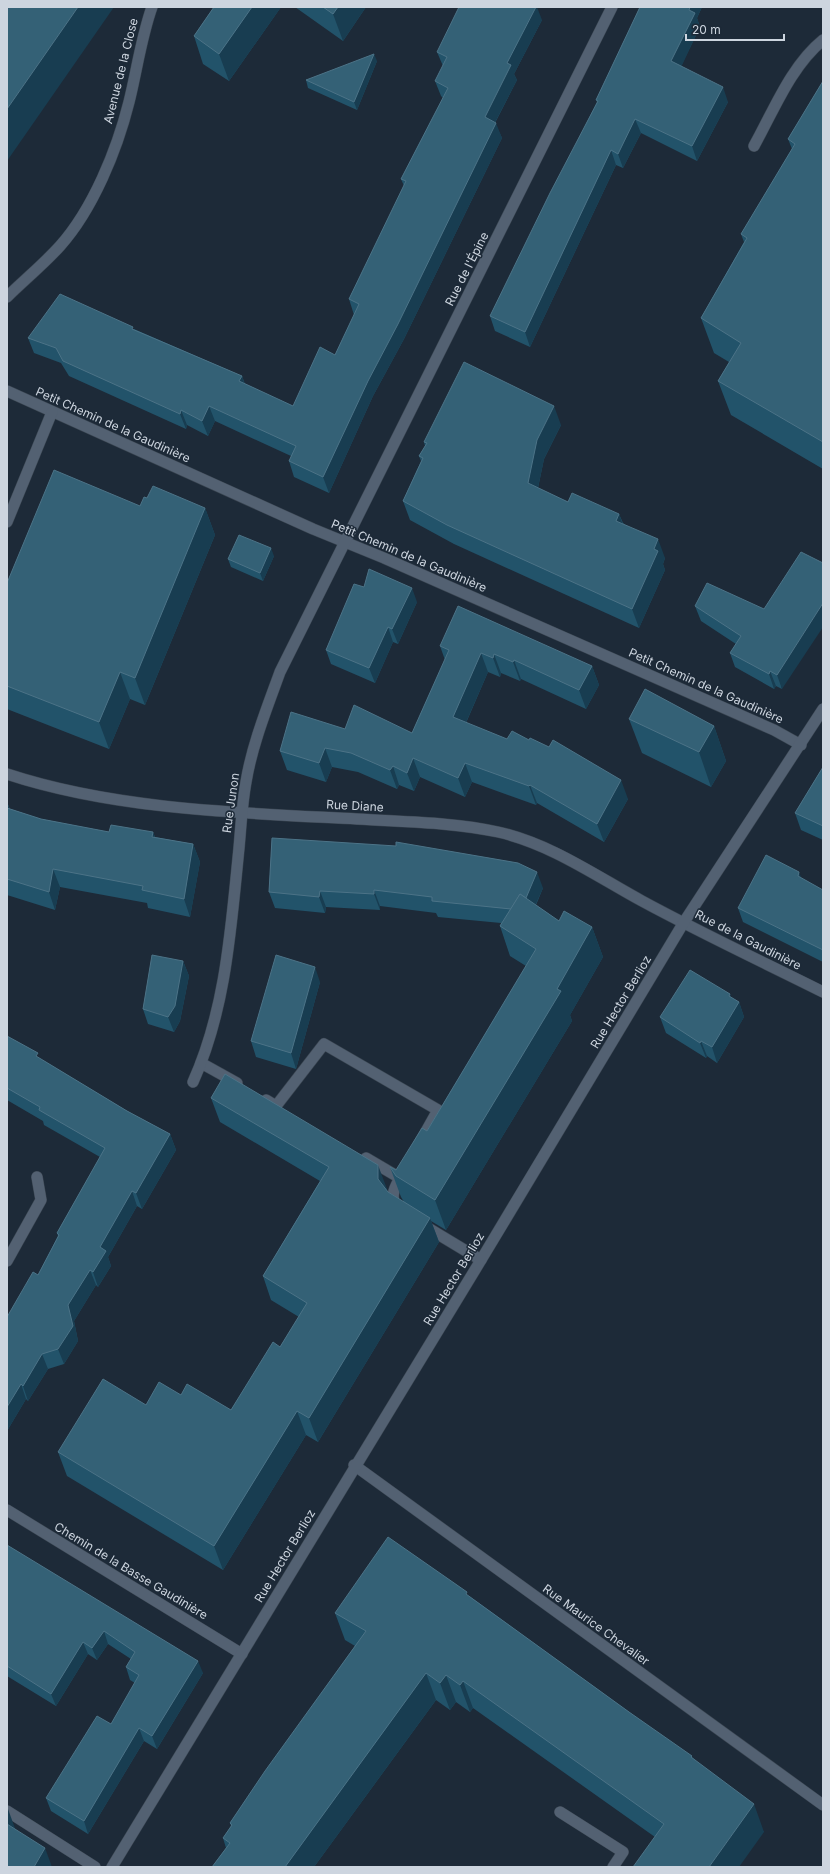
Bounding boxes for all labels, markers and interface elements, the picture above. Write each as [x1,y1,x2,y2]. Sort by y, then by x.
street label: Avenue de la Close [100,16,141,125]
scale bar [686,16,784,42]
text: 20 m [692,22,721,37]
street label: Rue de l'Épine [441,229,492,308]
street label: Petit Chemin de la Gaudinière [34,384,193,465]
street label: Petit Chemin de la Gaudinière [329,516,489,595]
street label: Petit Chemin de la Gaudinière [627,645,786,726]
street label: Rue Junon [219,772,242,834]
street label: Rue Diane [326,797,384,814]
street label: Rue de la Gaudinière [693,906,804,973]
street label: Rue Hector Berlioz [587,953,654,1051]
street label: Rue Hector Berlioz [420,1230,487,1328]
street label: Rue Hector Berlioz [251,1507,318,1605]
street label: Chemin de la Basse Gaudinière [52,1519,211,1622]
street label: Rue Maurice Chevalier [540,1581,653,1669]

